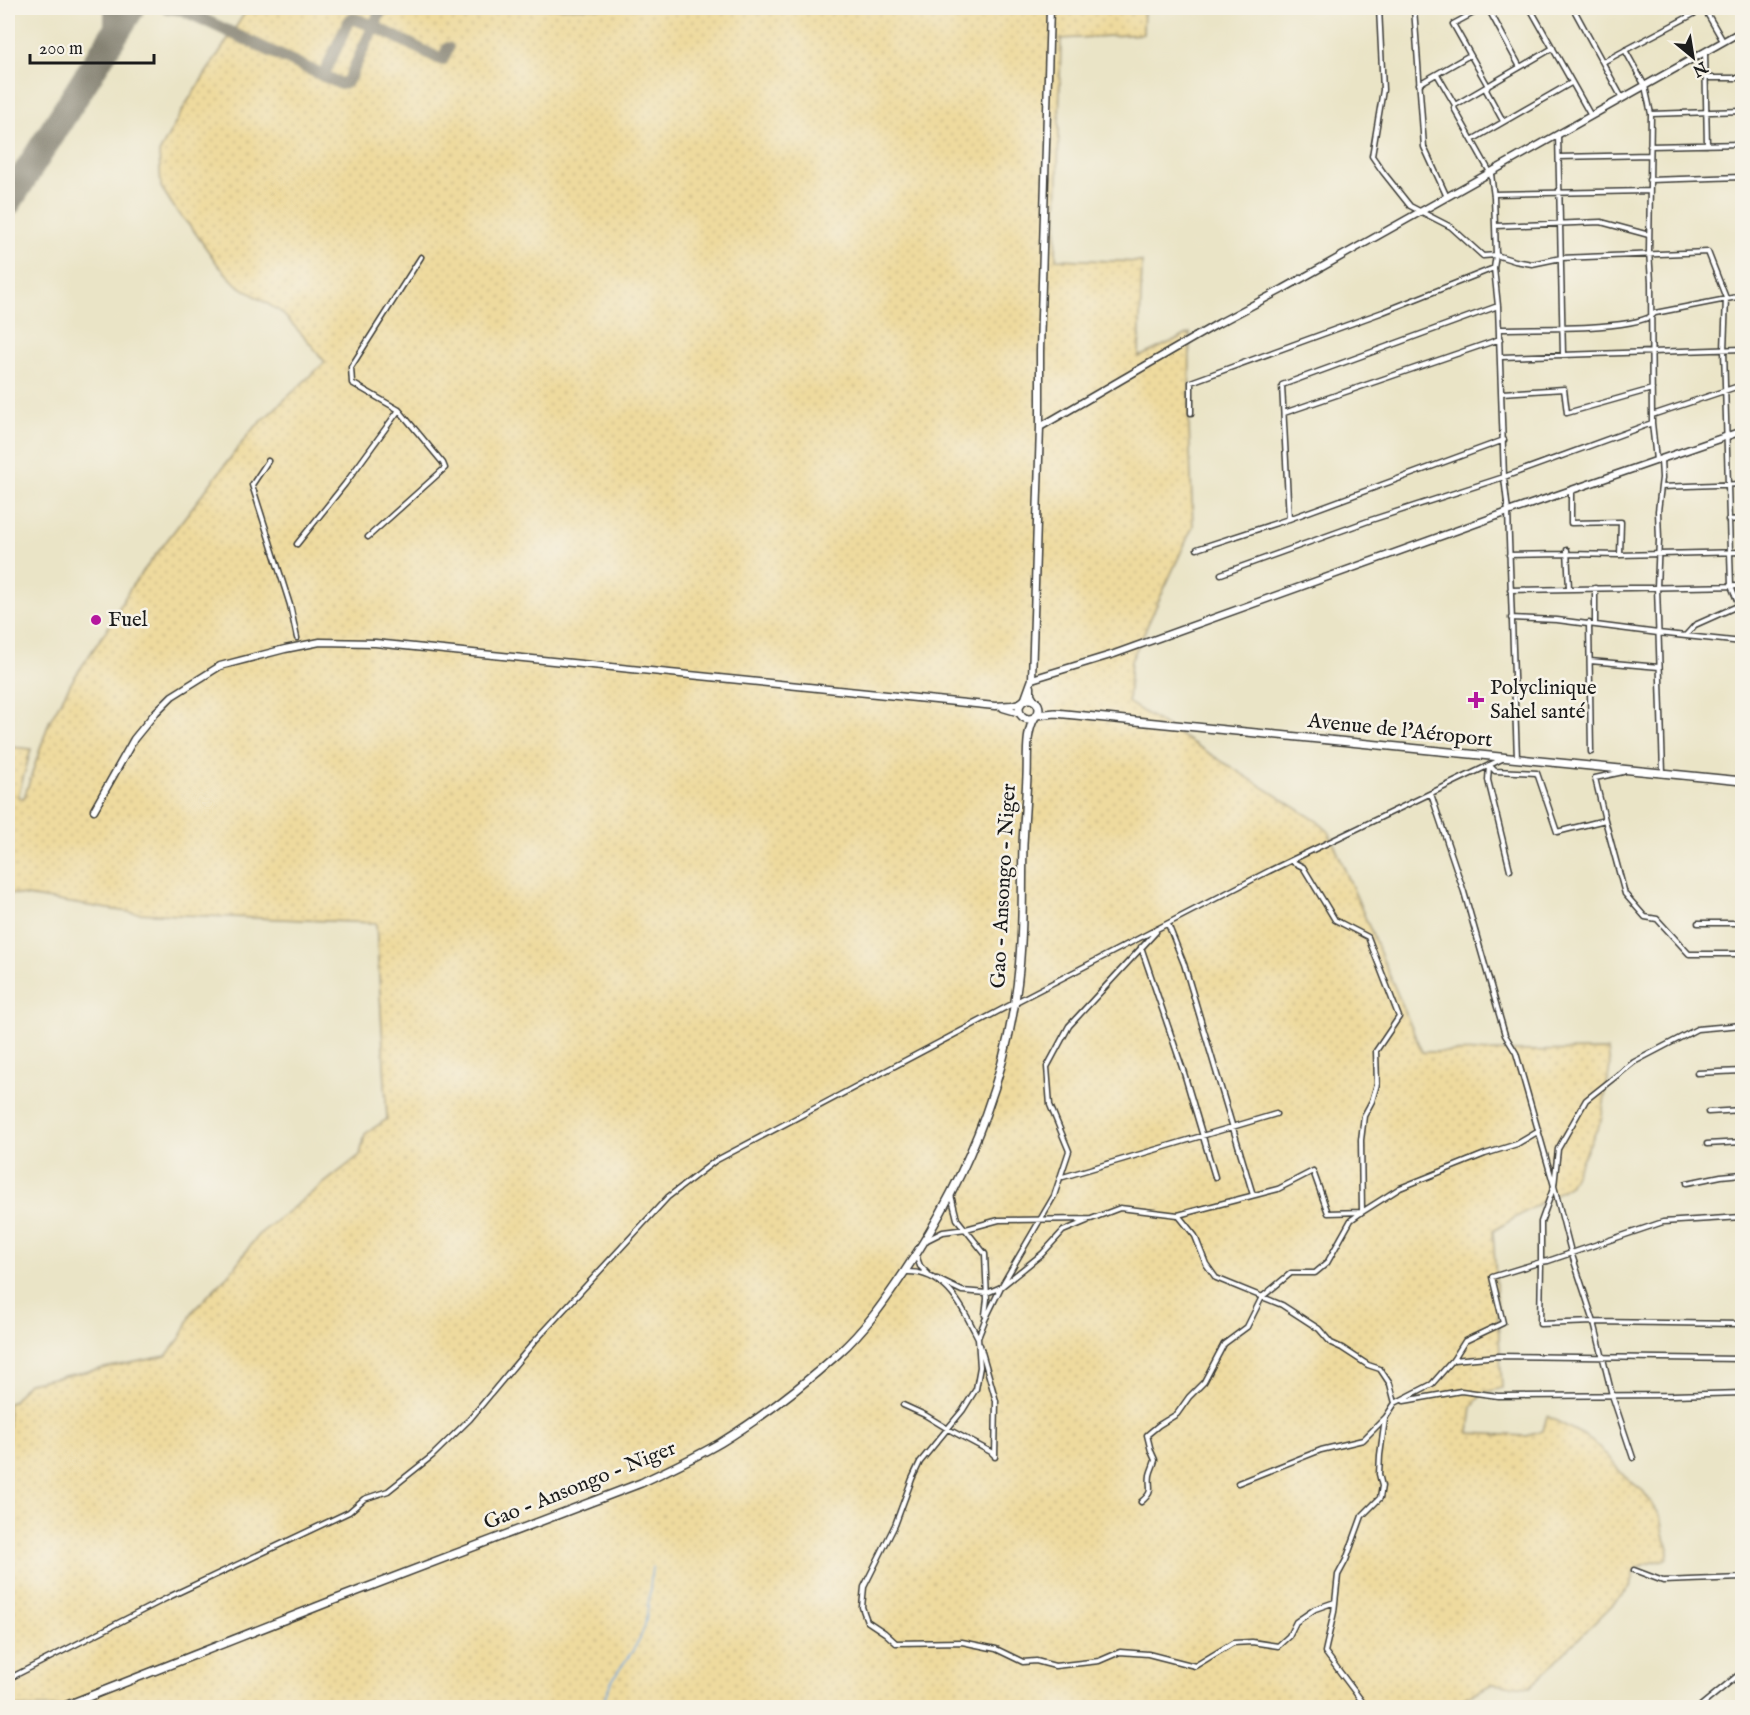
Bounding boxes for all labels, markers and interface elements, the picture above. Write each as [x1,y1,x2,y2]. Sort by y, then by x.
scale bar [30,27,154,65]
north arrow [1663,27,1723,87]
text: 200 m [39,38,83,61]
text: N [1688,56,1711,80]
place label: Fuel [108,607,148,634]
marker: Fuel [89,613,103,627]
place label: Polyclinique Sahel santé [1490,675,1597,726]
marker: Polyclinique Sahel santé [1467,691,1485,709]
street label: Avenue de l'Aéroport [1305,708,1494,754]
street label: Gao - Ansongo - Niger [985,783,1023,989]
street label: Gao - Ansongo - Niger [480,1435,680,1537]

